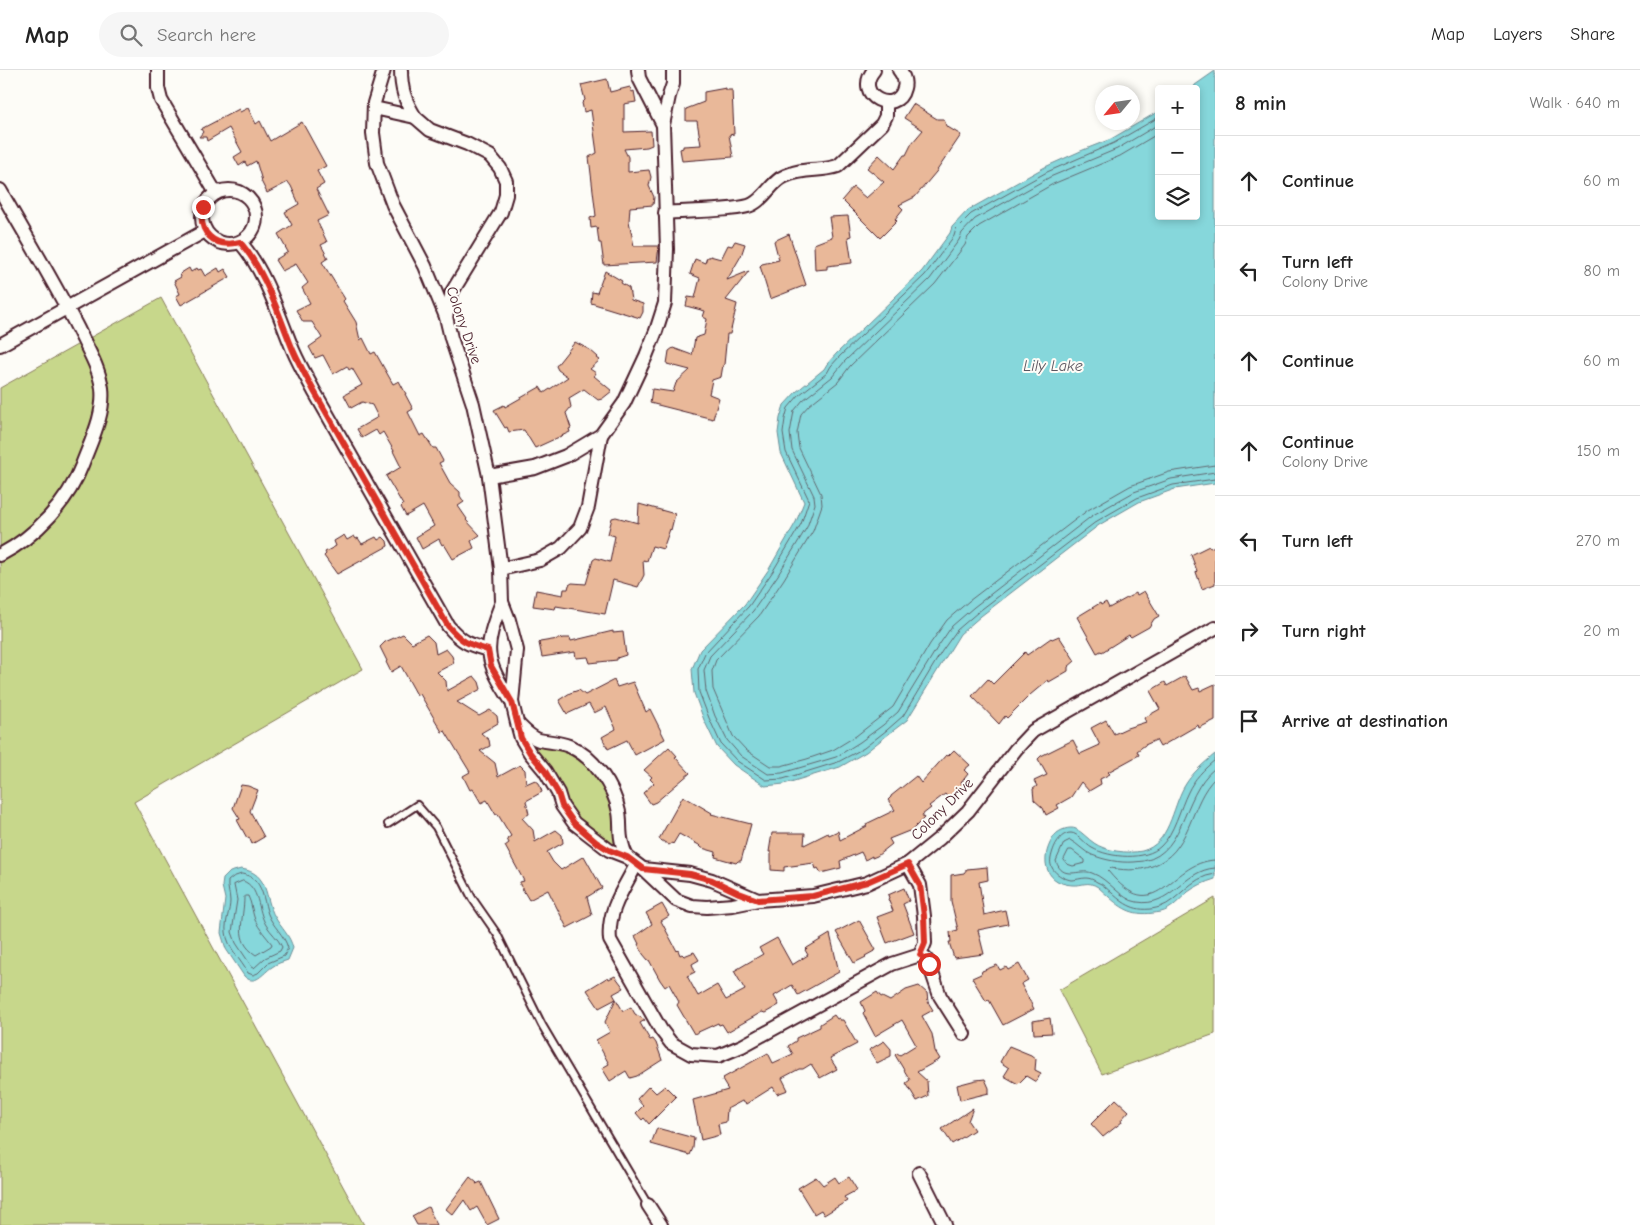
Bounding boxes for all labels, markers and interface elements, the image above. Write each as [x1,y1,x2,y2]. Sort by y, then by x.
search box [99,12,449,57]
text: Map [25,21,69,49]
icon: search [117,21,145,49]
text: Search here [157,24,256,46]
text: Map [1431,24,1465,45]
text: Layers [1493,24,1542,45]
text: Share [1570,24,1615,45]
north arrow [1095,85,1140,130]
map controls [1155,85,1200,220]
button: + [1155,85,1200,130]
text: 8 min [1235,91,1286,115]
text: Walk · 640 m [1529,94,1620,112]
button: − [1155,130,1200,175]
icon: ahead [1235,167,1263,195]
text: Continue [1282,170,1354,192]
text: 60 m [1583,172,1620,190]
button: layers [1155,175,1200,220]
route end [192,196,215,219]
text: Turn left [1282,251,1353,273]
icon: left [1235,257,1263,285]
text: 80 m [1583,262,1620,280]
text: Colony Drive [1282,273,1368,291]
street label: Colony Drive [442,284,486,367]
icon: ahead [1235,347,1263,375]
text: Continue [1282,350,1354,372]
text: 60 m [1583,352,1620,370]
water label: Lily Lake [1023,357,1083,375]
text: Continue [1282,431,1354,453]
icon: ahead [1235,437,1263,465]
text: 150 m [1577,442,1620,460]
text: Colony Drive [1282,453,1368,471]
icon: left [1235,527,1263,555]
text: Turn left [1282,530,1353,552]
text: 270 m [1576,532,1620,550]
icon: right [1235,617,1263,645]
text: Turn right [1282,620,1366,642]
text: 20 m [1583,622,1620,640]
icon: arrive [1235,707,1263,735]
text: Arrive at destination [1282,710,1448,732]
street label: Colony Drive [907,774,977,844]
route start [918,953,941,976]

